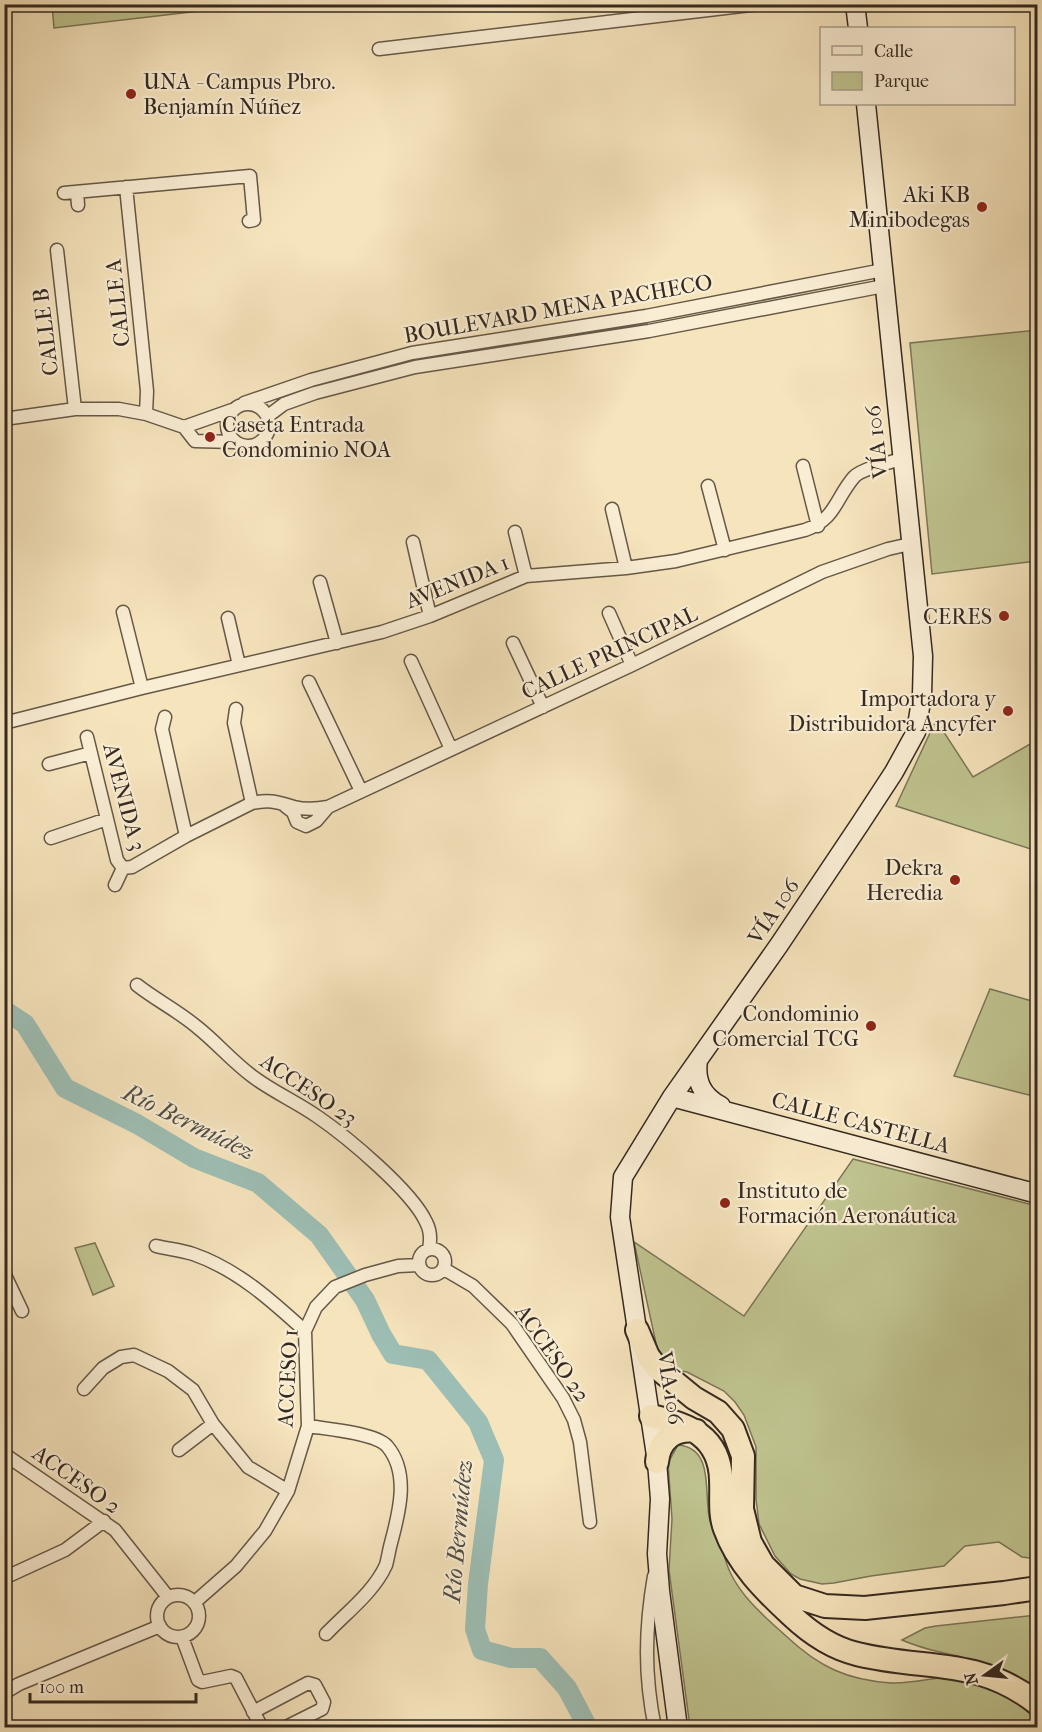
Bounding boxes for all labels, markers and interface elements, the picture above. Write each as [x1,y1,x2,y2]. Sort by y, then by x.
legend [820,27,1015,105]
text: Calle [874,41,913,62]
place label: UNA - Campus Pbro. Benjamín Núñez [143,69,335,120]
text: Parque [874,71,929,92]
marker: UNA - Campus Pbro. Benjamín Núñez [124,87,138,101]
place label: Aki KB Minibodegas [849,182,970,233]
marker: Aki KB Minibodegas [975,200,989,214]
street label: CALLE A [100,257,136,348]
street label: BOULEVARD MENA PACHECO [402,269,715,349]
street label: CALLE B [28,287,64,377]
street label: VÍA 106 [859,404,894,481]
place label: Caseta Entrada Condominio NOA [222,412,392,463]
marker: Caseta Entrada Condominio NOA [203,430,217,444]
street label: AVENIDA 1 [401,549,513,615]
street label: CALLE PRINCIPAL [517,600,702,705]
place label: CERES [923,604,992,630]
marker: CERES [997,609,1011,623]
place label: Importadora y Distribuidora Ancyfer [788,686,997,737]
marker: Importadora y Distribuidora Ancyfer [1001,704,1015,718]
street label: AVENIDA 3 [97,740,151,854]
place label: Dekra Heredia [866,855,944,906]
street label: VÍA 106 [741,873,805,950]
marker: Dekra Heredia [948,873,962,887]
place label: Condominio Comercial TCG [712,1001,859,1052]
marker: Condominio Comercial TCG [864,1019,878,1033]
street label: ACCESO 23 [254,1048,362,1132]
water label: Río Bermúdez [117,1077,259,1166]
street label: CALLE CASTELLA [769,1087,953,1159]
place label: Instituto de Formación Aeronáutica [737,1178,958,1229]
marker: Instituto de Formación Aeronáutica [718,1196,732,1210]
street label: ACCESO 22 [509,1299,595,1407]
street label: ACCESO 1 [272,1328,304,1429]
street label: VÍA 106 [651,1349,690,1427]
street label: ACCESO 2 [27,1439,126,1520]
water label: Río Bermúdez [438,1459,478,1605]
north arrow [955,1645,1015,1705]
scale bar [30,1666,196,1704]
text: N [960,1670,982,1687]
text: 100 m [39,1677,84,1698]

